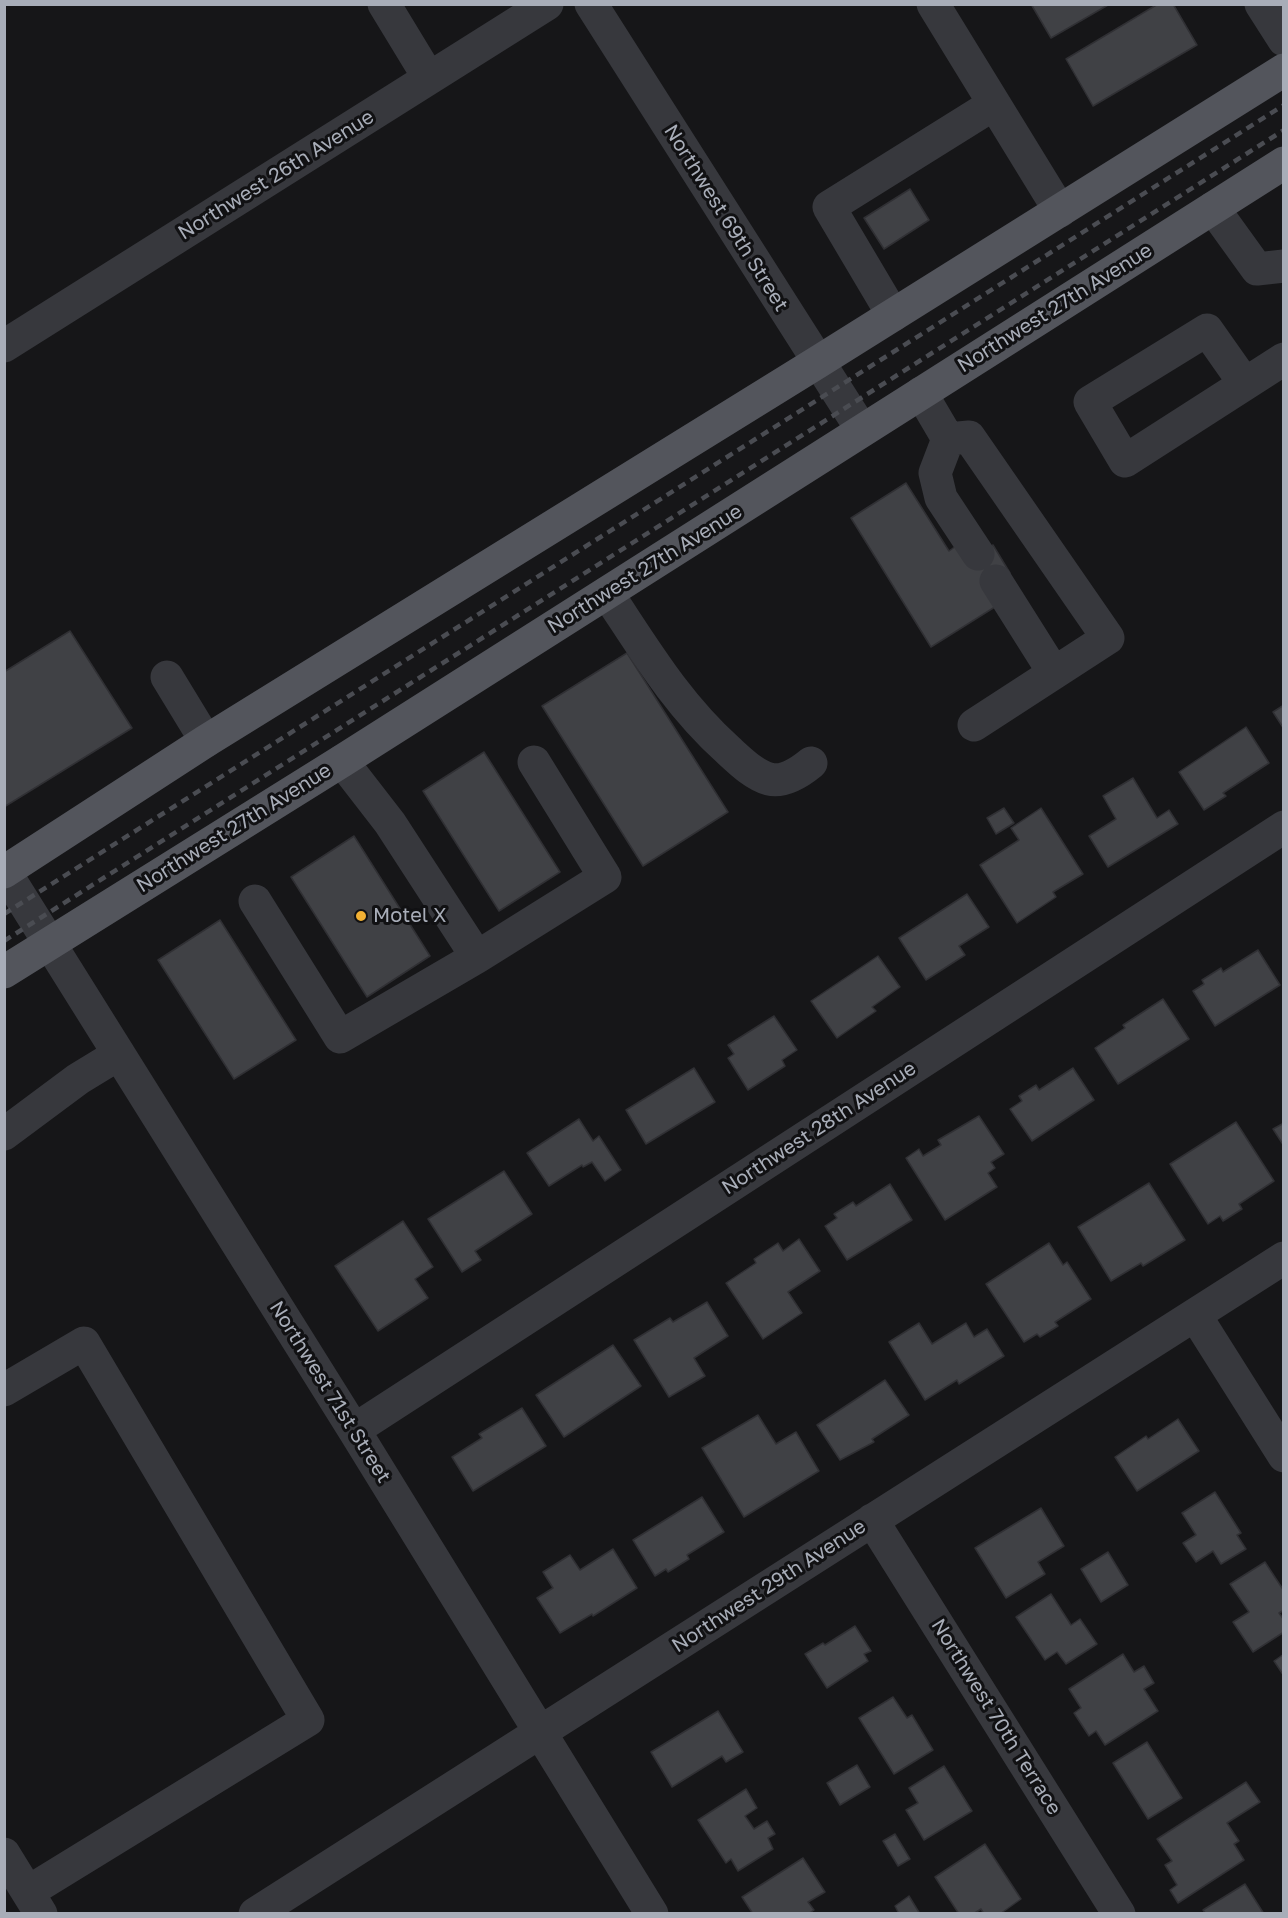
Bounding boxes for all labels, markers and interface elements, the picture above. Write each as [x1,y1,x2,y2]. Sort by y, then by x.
street label: Northwest 26th Avenue [174,105,378,245]
street label: Northwest 69th Street [659,120,793,316]
street label: Northwest 27th Avenue [953,238,1157,378]
street label: Northwest 27th Avenue [543,499,747,639]
street label: Northwest 27th Avenue [132,758,336,898]
place label: Motel X [373,904,446,928]
marker: Motel X [354,909,368,923]
street label: Northwest 28th Avenue [718,1056,920,1200]
street label: Northwest 71st Street [264,1297,396,1487]
street label: Northwest 29th Avenue [668,1514,870,1658]
street label: Northwest 70th Terrace [926,1615,1066,1819]

